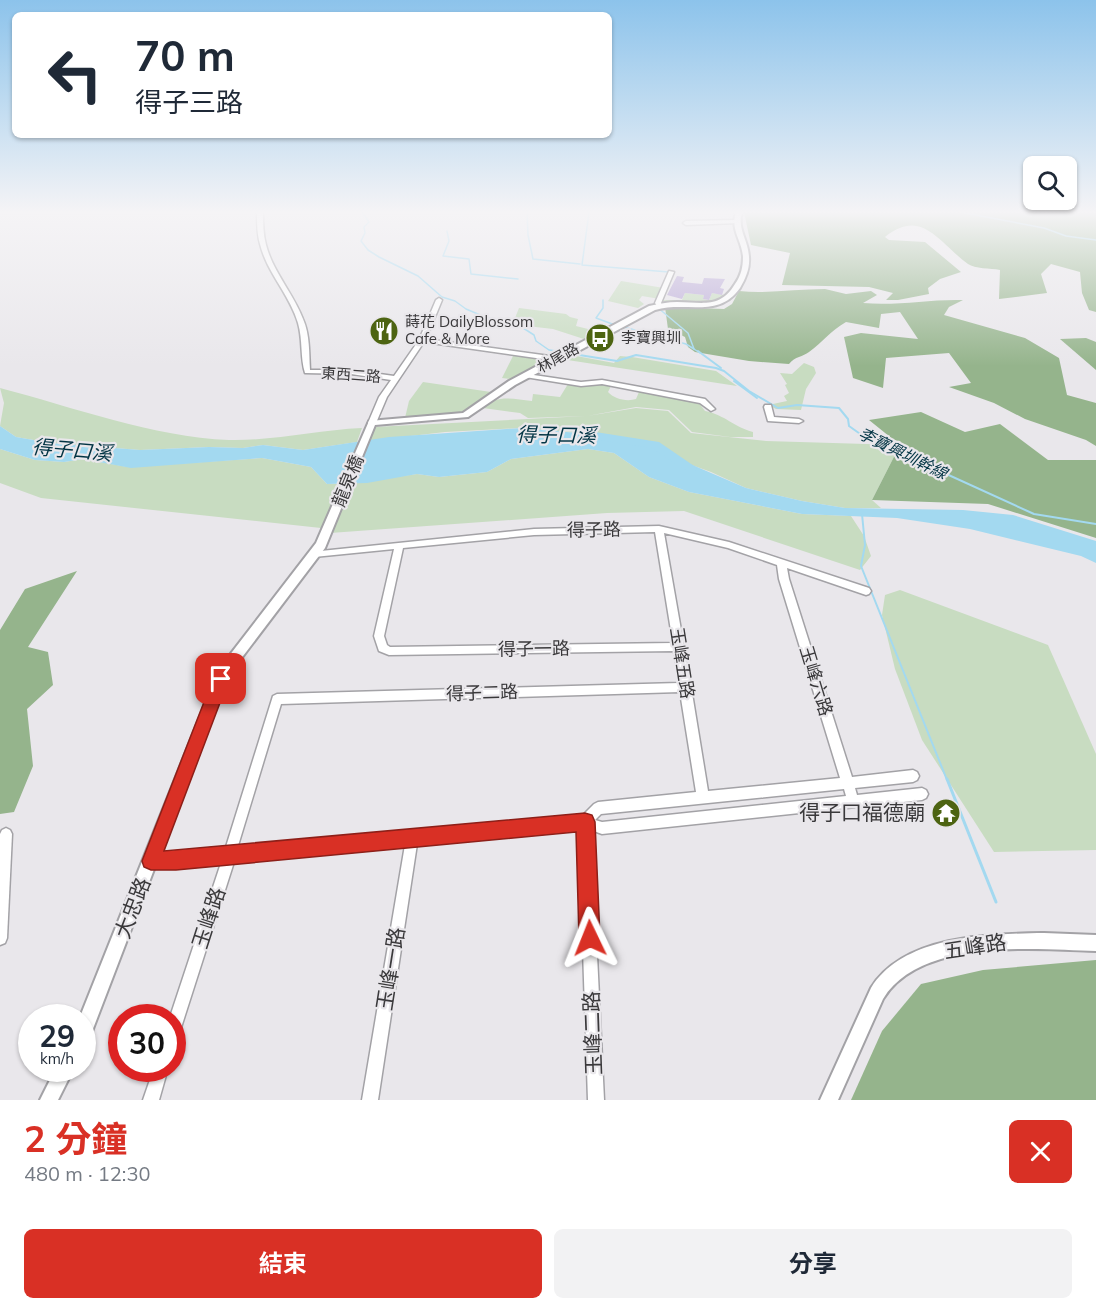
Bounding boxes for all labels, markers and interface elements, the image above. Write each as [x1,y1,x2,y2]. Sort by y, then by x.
text: 70 m [135,29,235,82]
icon: left [36,36,114,114]
text: 得子三路 [135,85,243,119]
map controls [1023,156,1077,210]
button: search [1023,156,1077,210]
place label: 蒔花 DailyBlossom Cafe & More [405,312,533,348]
restaurant icon: 蒔花 DailyBlossom Cafe & More [368,315,400,347]
bus stop icon: 李寶興圳 [584,322,616,354]
place label: 李寶興圳 [621,328,681,347]
street label: 林尾路 [533,338,582,377]
street label: 東西二路 [320,363,382,386]
water label: 得子口溪 [516,421,599,448]
water label: 李寶興圳幹線 [855,423,952,484]
water label: 得子口溪 [31,434,116,466]
street label: 龍泉橋 [327,451,368,510]
street label: 得子路 [567,518,621,541]
street label: 玉峰五路 [666,626,699,700]
street label: 得子一路 [498,636,570,661]
street label: 玉峰六路 [795,643,838,719]
pin [195,653,246,704]
icon: arrive [204,662,237,695]
street label: 得子二路 [446,680,518,705]
temple icon: 得子口福德廟 [930,797,962,829]
place label: 得子口福德廟 [799,799,925,825]
street label: 大忠路 [109,874,155,942]
street label: 玉峰路 [186,884,230,952]
position arrow [558,906,622,970]
street label: 玉峰一路 [371,925,409,1012]
street label: 五峰路 [942,928,1008,964]
street label: 玉峰二路 [578,991,606,1075]
speed limit sign: 30 [108,1004,186,1082]
text: 29 [39,1017,75,1055]
text: km/h [40,1049,74,1068]
text: 2 分鐘 [24,1116,127,1161]
button: close [1009,1120,1072,1183]
text: 480 m · 12:30 [24,1161,150,1186]
button: 結束 [24,1229,542,1298]
button: 分享 [554,1229,1072,1298]

